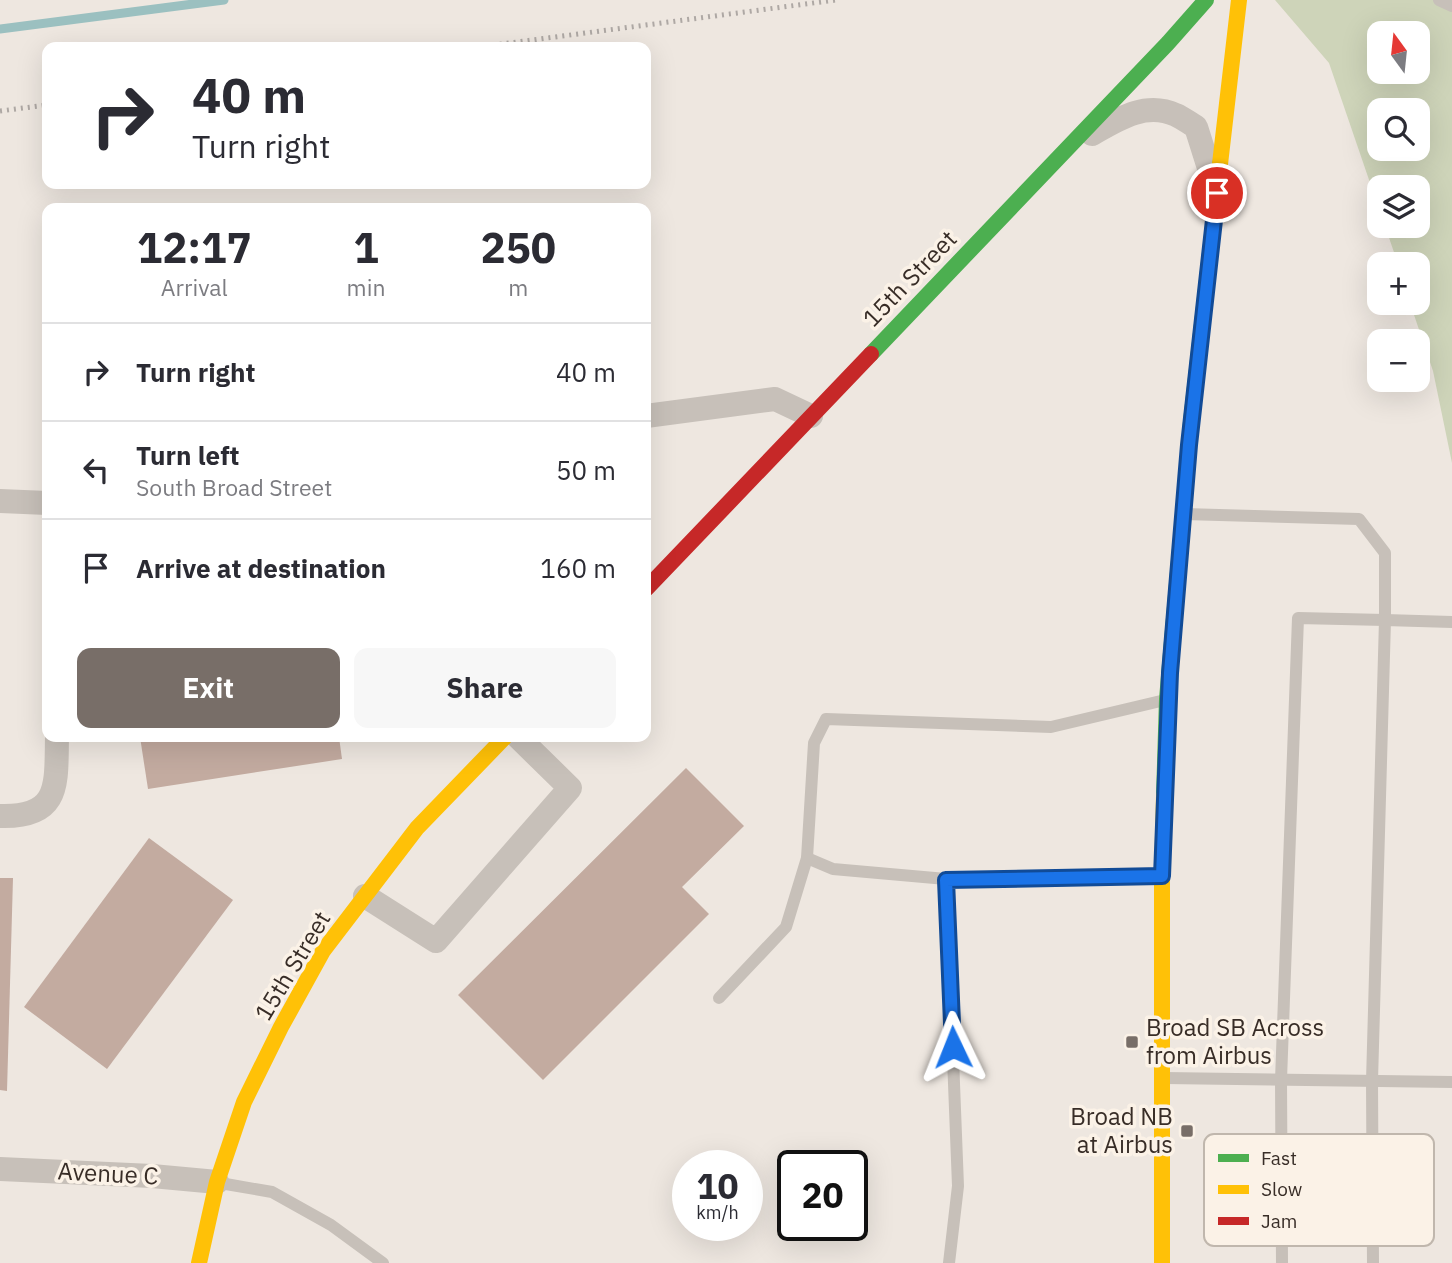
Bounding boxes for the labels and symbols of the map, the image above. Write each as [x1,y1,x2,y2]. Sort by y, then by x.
north arrow [1367,21,1430,84]
pin [1187,163,1247,223]
street label: 15th Street [855,223,963,333]
street label: 15th Street [247,905,337,1026]
position arrow [916,1010,990,1084]
place label: Broad SB Across from Airbus [1146,1011,1324,1071]
marker: Broad SB Across from Airbus [1124,1034,1140,1050]
place label: Broad NB at Airbus [1070,1100,1173,1160]
marker: Broad NB at Airbus [1179,1123,1195,1139]
legend [1204,1134,1434,1246]
text: Fast [1261,1146,1297,1170]
speed limit sign: 20 [777,1150,868,1241]
street label: Avenue C [57,1154,159,1192]
text: Slow [1261,1177,1302,1201]
text: Jam [1261,1209,1297,1233]

